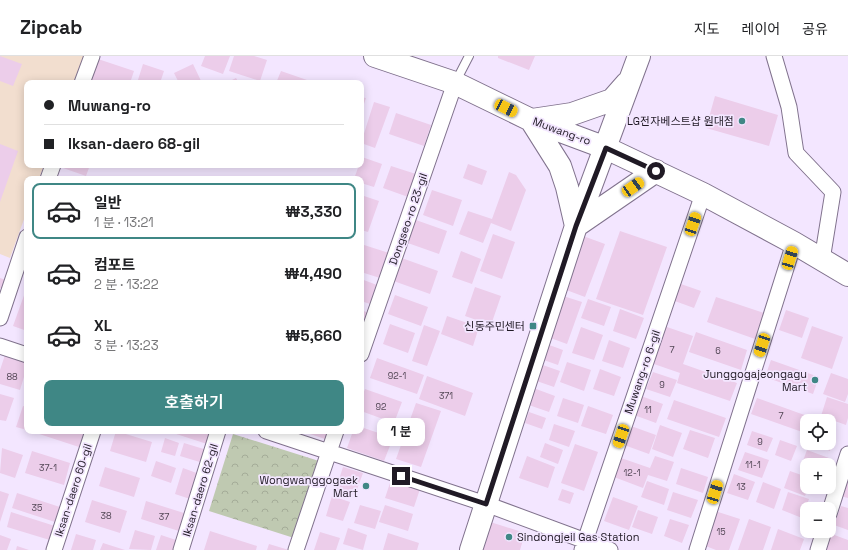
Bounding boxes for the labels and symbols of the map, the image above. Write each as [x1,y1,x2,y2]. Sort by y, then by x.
car [493,97,519,119]
street label: Muwang-ro [531,114,593,148]
place label: LG전자베스트샵 원대점 [627,114,734,128]
marker: LG전자베스트샵 원대점 [737,116,747,126]
route start [647,162,665,180]
street label: Dongseo-ro 23-gil [386,171,430,267]
car [620,175,646,199]
car [683,211,703,237]
car [781,245,799,271]
place label: 신동주민센터 [464,319,525,333]
marker: 신동주민센터 [528,321,538,331]
street label: Muwang-ro 6-gil [621,328,663,416]
car [753,332,771,358]
house number: 7 [669,344,675,356]
house number: 6 [715,345,721,357]
place label: Junggogajeongagu Mart [703,367,807,394]
house number: 92-1 [388,370,407,382]
house number: 88 [6,371,18,383]
marker: Junggogajeongagu Mart [810,375,820,385]
house number: 9 [659,379,665,391]
house number: 371 [439,390,453,402]
house number: 92 [376,401,386,413]
house number: 11 [644,404,652,416]
house number: 7 [778,410,784,422]
callout: 1 분 [377,418,425,446]
car [611,423,631,449]
house number: 9 [757,436,763,448]
street label: Iksan-daero 60-gil [51,442,95,538]
street label: Iksan-daero 62-gil [179,442,221,538]
house number: 11-1 [745,459,761,471]
house number: 37-1 [39,462,57,474]
route end [392,467,410,485]
house number: 12-1 [623,467,641,479]
place label: Wongwanggogaek Mart [260,473,358,500]
car [706,479,724,505]
marker: Wongwanggogaek Mart [361,481,371,491]
house number: 13 [736,481,746,493]
house number: 35 [32,502,42,514]
house number: 38 [100,510,112,522]
house number: 37 [159,511,169,523]
house number: 15 [716,526,726,538]
place label: Sindongjeil Gas Station [517,530,640,544]
marker: Sindongjeil Gas Station [504,532,514,542]

